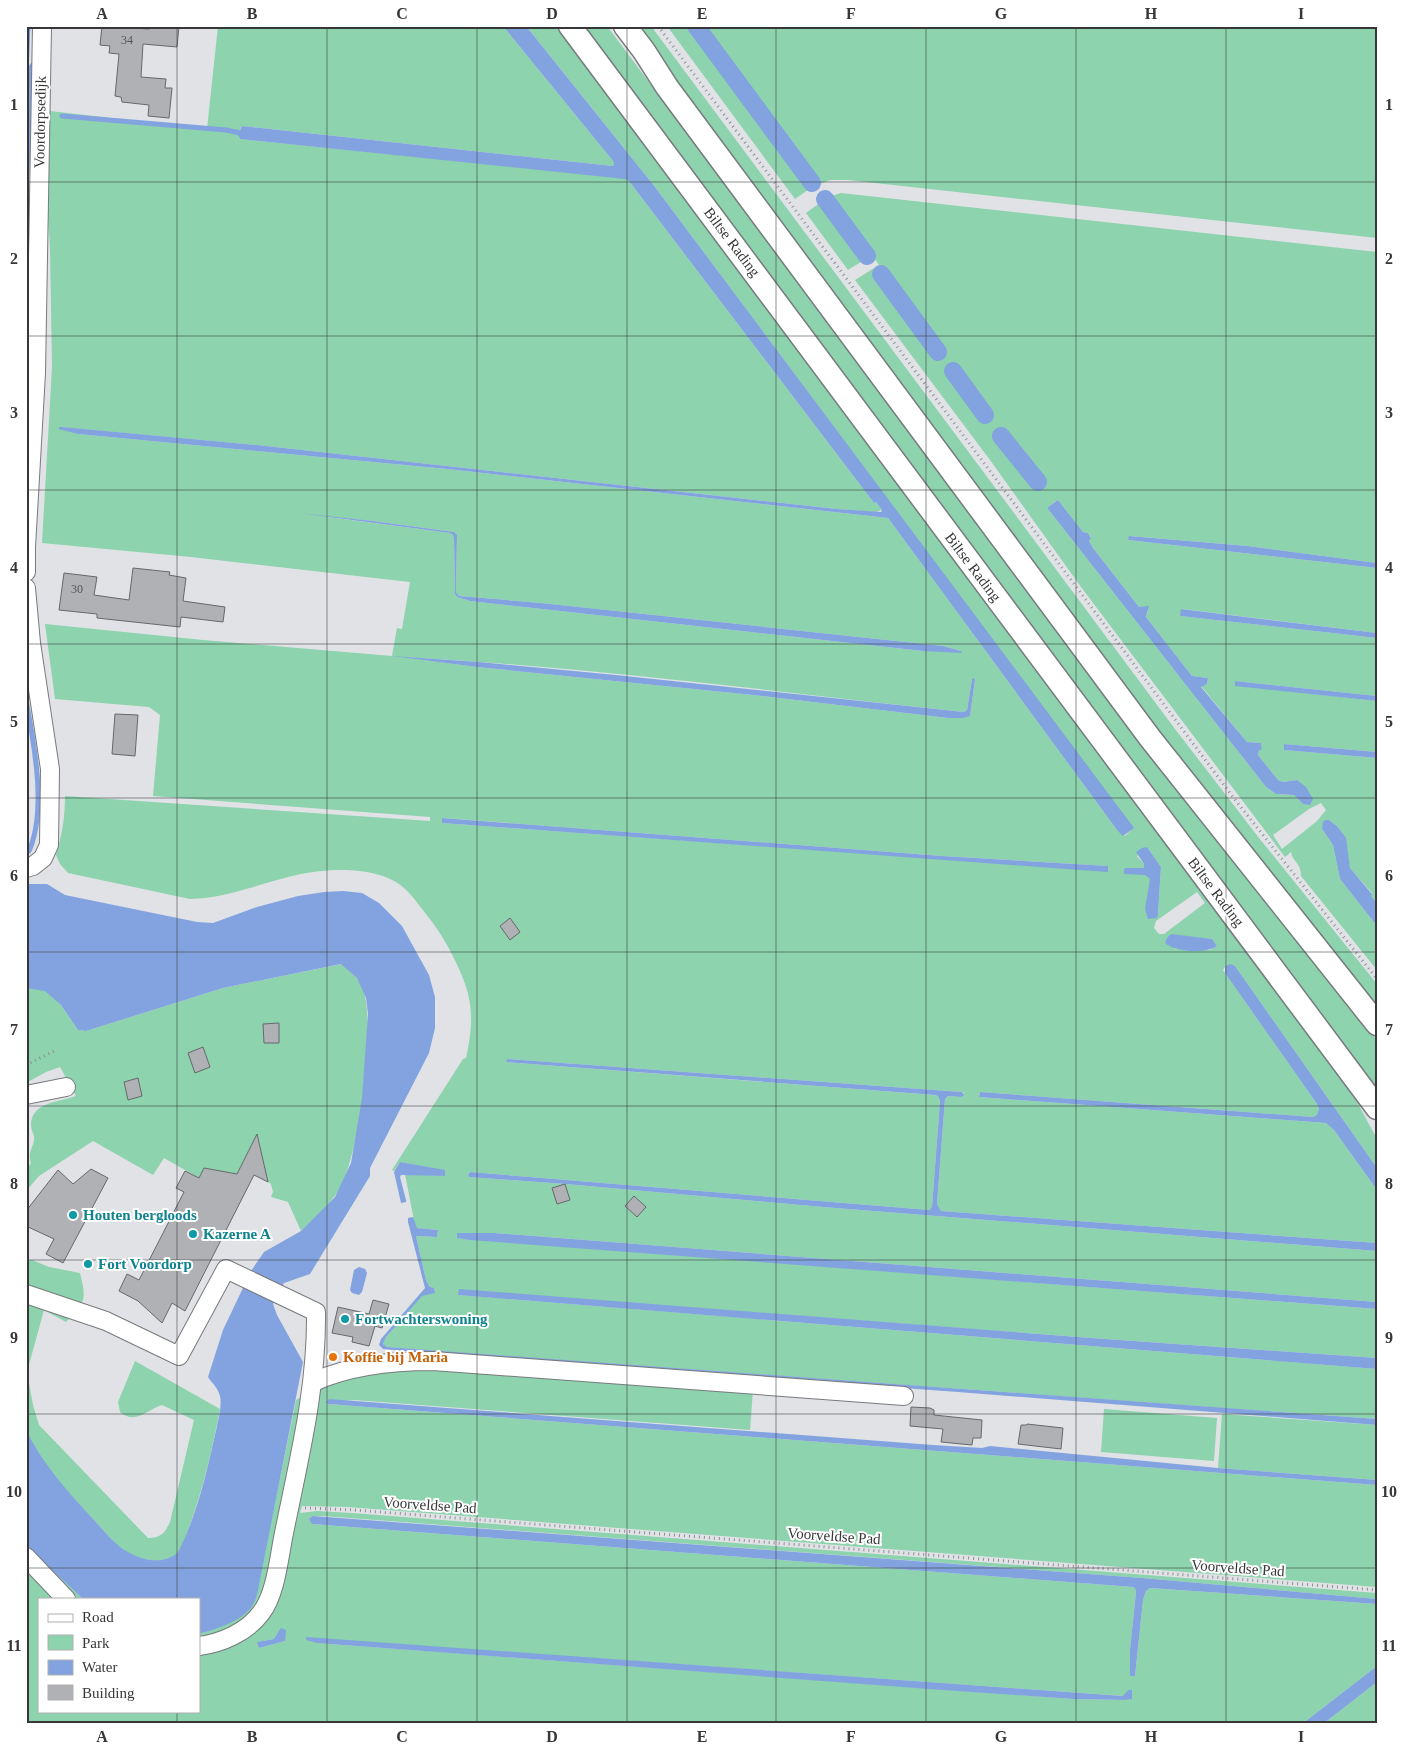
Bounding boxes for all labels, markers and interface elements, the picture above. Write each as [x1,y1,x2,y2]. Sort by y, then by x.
text: A [96,5,108,22]
text: B [247,5,258,22]
text: C [396,5,408,22]
text: D [546,5,558,22]
text: E [697,5,707,22]
text: F [846,5,856,22]
text: G [995,5,1008,22]
text: H [1145,5,1158,22]
text: I [1298,5,1304,22]
house number: 34 [121,33,133,47]
street label: Voordorpsedijk [31,75,49,168]
text: 1 [10,96,18,113]
text: 1 [1385,96,1393,113]
street label: Biltse Rading [701,204,763,280]
text: 2 [10,250,18,267]
text: 2 [1385,250,1393,267]
text: 3 [10,404,18,421]
text: 3 [1385,404,1393,421]
street label: Biltse Rading [942,529,1004,605]
text: 4 [10,559,18,576]
text: 4 [1385,559,1393,576]
house number: 30 [71,582,83,596]
text: 5 [10,713,18,730]
text: 5 [1385,713,1393,730]
street label: Biltse Rading [1185,854,1247,930]
text: 6 [10,867,18,884]
text: 6 [1385,867,1393,884]
text: 7 [10,1021,18,1038]
text: 7 [1385,1021,1393,1038]
text: 8 [10,1175,18,1192]
text: 8 [1385,1175,1393,1192]
place label: Houten bergloods [83,1207,197,1223]
marker: Houten bergloods [67,1209,79,1221]
place label: Kazerne A [203,1226,271,1242]
marker: Kazerne A [187,1228,199,1240]
place label: Fort Voordorp [98,1256,192,1272]
marker: Fort Voordorp [82,1258,94,1270]
place label: Fortwachterswoning [355,1311,488,1327]
marker: Fortwachterswoning [339,1313,351,1325]
text: 9 [10,1329,18,1346]
text: 9 [1385,1329,1393,1346]
place label: Koffie bij Maria [343,1349,448,1365]
marker: Koffie bij Maria [327,1351,339,1363]
text: 10 [6,1483,22,1500]
text: 10 [1381,1483,1397,1500]
street label: Voorveldse Pad [383,1494,478,1516]
street label: Voorveldse Pad [787,1525,882,1547]
street label: Voorveldse Pad [1191,1557,1286,1579]
legend [38,1598,200,1712]
text: Road [82,1609,114,1625]
text: Park [82,1635,110,1651]
text: 11 [6,1637,22,1654]
text: 11 [1381,1637,1397,1654]
text: Water [82,1659,117,1675]
text: Building [82,1685,135,1701]
text: A [96,1728,108,1745]
text: B [247,1728,258,1745]
text: C [396,1728,408,1745]
text: D [546,1728,558,1745]
text: E [697,1728,707,1745]
text: F [846,1728,856,1745]
text: G [995,1728,1008,1745]
text: H [1145,1728,1158,1745]
text: I [1298,1728,1304,1745]

